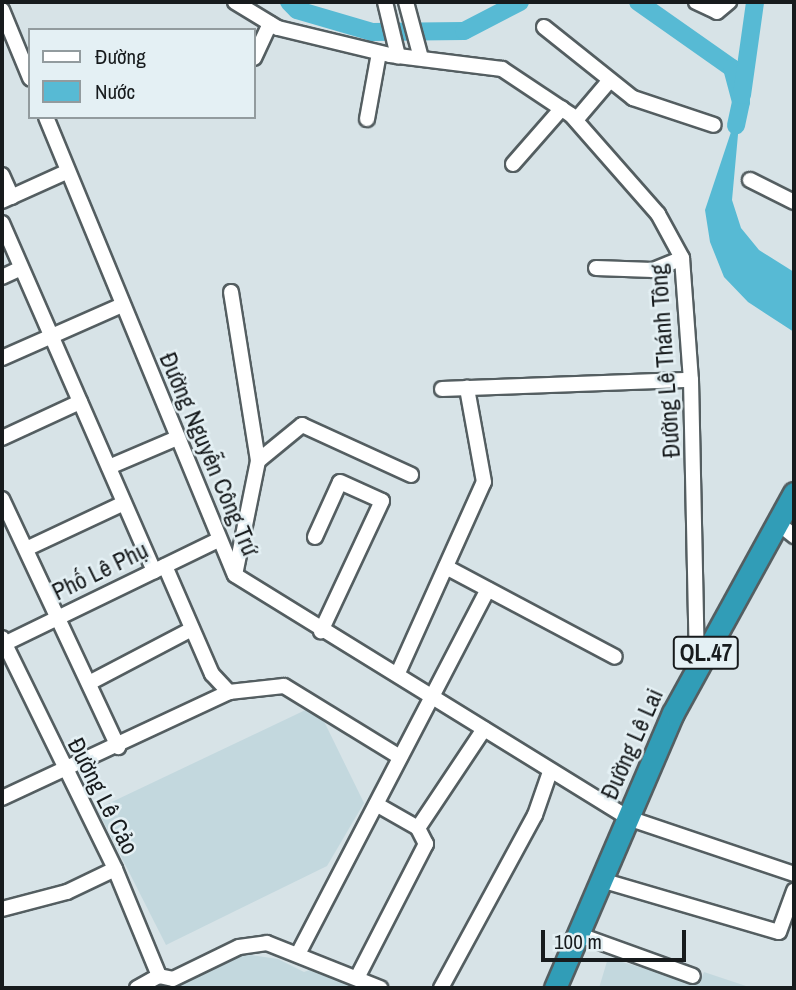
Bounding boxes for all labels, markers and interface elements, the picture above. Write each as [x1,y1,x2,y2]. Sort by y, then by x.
legend [28,28,256,119]
text: Đường [95,42,146,71]
text: Nước [95,77,135,106]
street label: Đường Lê Thánh Tông [644,263,686,459]
street label: Đường Nguyễn Công Trứ [153,348,265,560]
street label: Phố Lê Phụ [47,536,153,606]
road number: QL.47 [673,634,739,673]
street label: Đường Lê Lai [595,684,669,804]
street label: Đường Lê Cảo [61,733,145,859]
scale bar [544,916,689,960]
text: 100 m [554,927,602,956]

